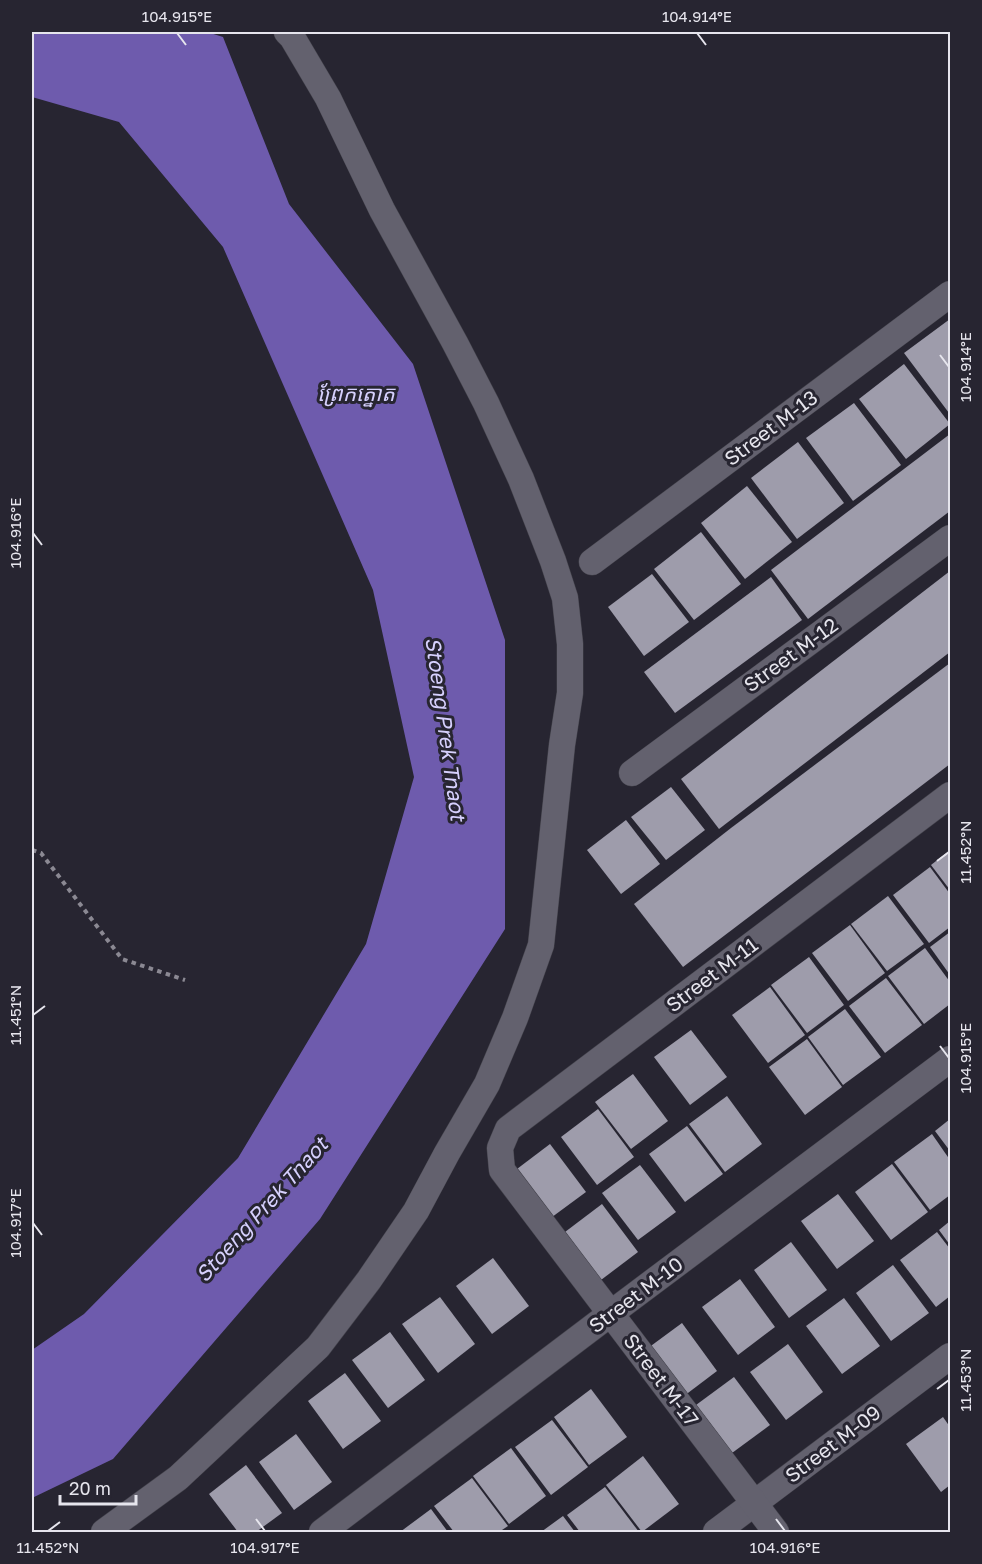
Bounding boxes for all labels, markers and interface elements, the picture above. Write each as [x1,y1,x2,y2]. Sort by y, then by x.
text: 104.915°E [142,7,212,25]
text: 104.914°E [662,7,732,25]
text: 104.914°E [956,332,974,402]
water label: ព្រែកត្នោត [317,380,396,408]
street label: Street M-13 [719,384,822,470]
text: 104.916°E [6,498,24,568]
street label: Street M-12 [739,612,842,696]
water label: Stoeng Prek Tnaot [420,635,472,825]
text: 11.452°N [956,821,974,883]
street label: Street M-11 [661,932,762,1016]
text: 11.451°N [6,985,24,1045]
text: 104.915°E [956,1023,974,1093]
water label: Stoeng Prek Tnaot [190,1130,335,1287]
text: 104.917°E [6,1188,24,1258]
street label: Street M-10 [584,1251,687,1337]
street label: Street M-17 [619,1329,704,1430]
text: 11.453°N [956,1349,974,1411]
street label: Street M-09 [780,1399,885,1487]
scale bar [60,1468,136,1506]
text: 20 m [69,1477,111,1499]
text: 11.452°N [17,1538,79,1556]
text: 104.917°E [230,1538,300,1556]
text: 104.916°E [750,1538,820,1556]

